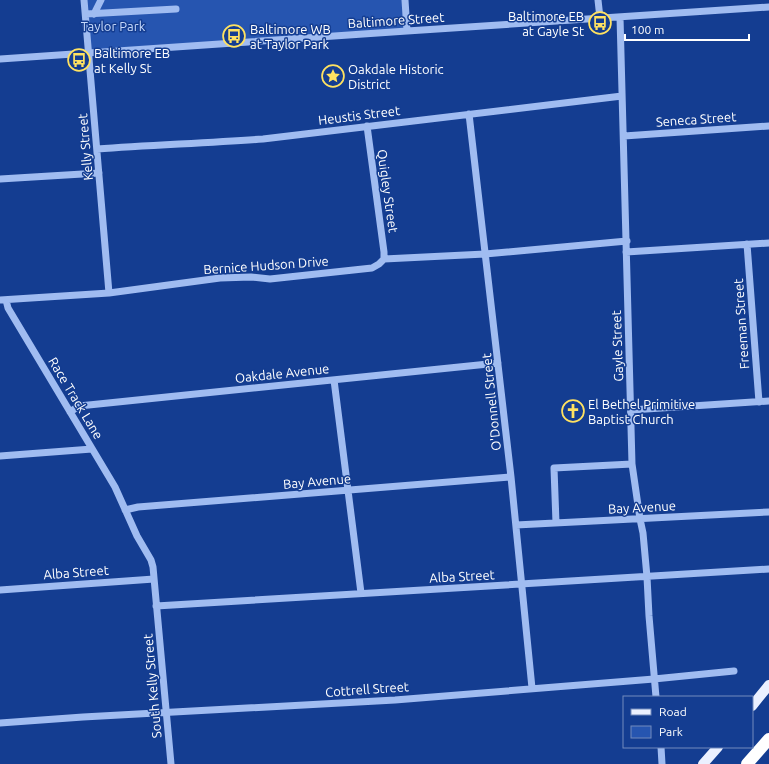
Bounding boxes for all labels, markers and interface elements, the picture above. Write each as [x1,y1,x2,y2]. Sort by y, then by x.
place label: Baltimore EB at Gayle St [508,9,584,38]
street label: Baltimore Street [347,10,445,30]
bus stop icon: Baltimore EB at Gayle St [587,10,613,36]
scale bar [625,16,749,42]
park label: Taylor Park [81,19,146,33]
place label: Baltimore WB at Taylor Park [250,22,331,51]
bus stop icon: Baltimore WB at Taylor Park [221,23,247,49]
text: 100 m [631,23,664,36]
place label: Baltimore EB at Kelly St [94,46,170,75]
bus stop icon: Baltimore EB at Kelly St [66,47,92,73]
place label: Oakdale Historic District [348,62,444,91]
place icon: Oakdale Historic District [320,63,346,89]
street label: Heustis Street [317,103,401,127]
street label: Seneca Street [655,109,737,129]
street label: Kelly Street [75,113,95,181]
street label: Quigley Street [374,148,401,234]
street label: Bernice Hudson Drive [203,254,329,276]
street label: Freeman Street [731,278,751,370]
street label: Gayle Street [609,310,625,382]
street label: O'Donnell Street [479,353,503,451]
street label: Race Track Lane [46,355,106,441]
street label: Oakdale Avenue [234,361,330,385]
place label: El Bethel Primitive Baptist Church [588,397,695,426]
church icon: El Bethel Primitive Baptist Church [560,398,586,424]
street label: Bay Avenue [283,471,351,491]
street label: Bay Avenue [608,498,676,516]
street label: Alba Street [43,563,109,581]
street label: Alba Street [429,567,495,585]
street label: South Kelly Street [140,633,164,739]
street label: Cottrell Street [325,679,409,699]
legend [623,696,753,748]
text: Road [659,705,687,718]
text: Park [659,725,683,738]

